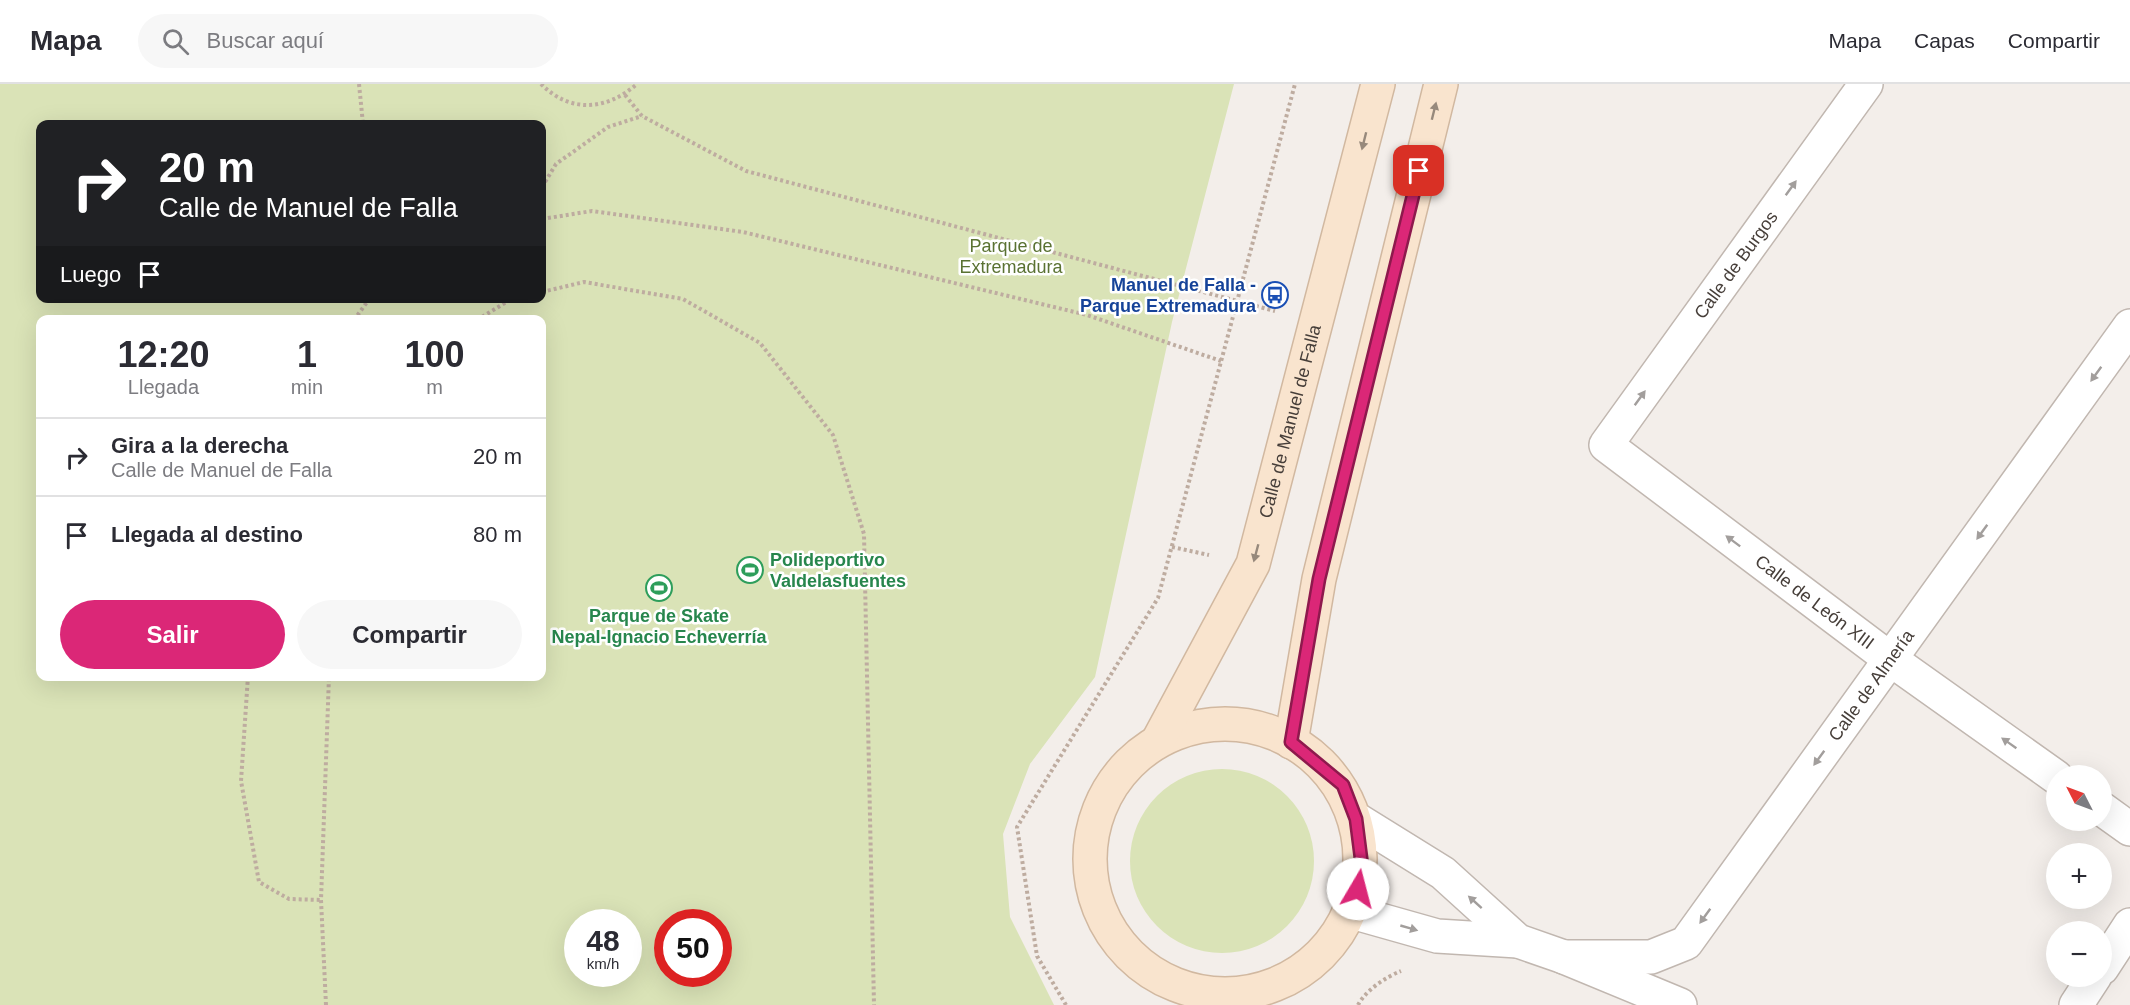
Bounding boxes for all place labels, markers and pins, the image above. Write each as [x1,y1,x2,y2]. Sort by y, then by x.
pin [1393,145,1444,196]
place label: Manuel de Falla - Parque Extremadura [1080,275,1257,316]
bus stop icon: Manuel de Falla - Parque Extremadura [1260,280,1290,310]
place label: Polideportivo Valdelasfuentes [770,550,906,591]
sports icon: Polideportivo Valdelasfuentes [735,555,765,585]
sports icon: Parque de Skate Nepal-Ignacio Echeverría [644,573,674,603]
place label: Parque de Skate Nepal-Ignacio Echeverría [551,606,768,647]

